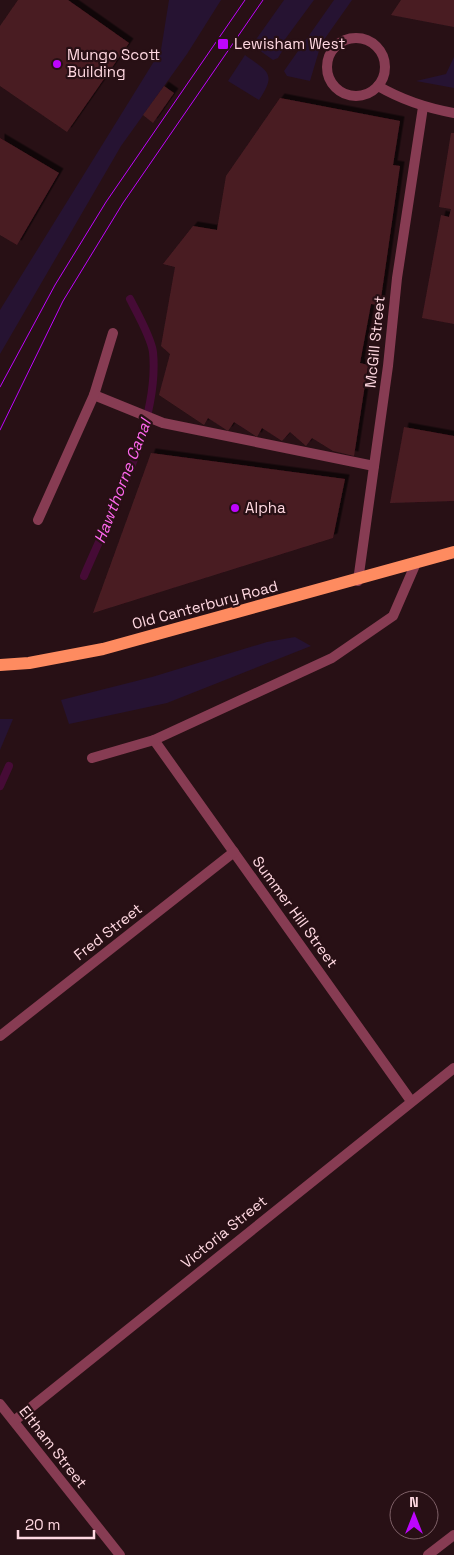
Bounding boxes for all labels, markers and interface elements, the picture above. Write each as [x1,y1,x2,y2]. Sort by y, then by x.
place label: Lewisham West [234,34,345,53]
marker: Lewisham West [216,37,230,51]
place label: Mungo Scott Building [67,45,161,81]
marker: Mungo Scott Building [51,58,63,70]
street label: McGill Street [360,295,389,389]
water label: Hawthorne Canal [89,414,157,546]
place label: Alpha [245,498,286,517]
marker: Alpha [229,502,241,514]
street label: Old Canterbury Road [130,576,280,633]
street label: Summer Hill Street [249,852,342,971]
street label: Fred Street [70,899,146,964]
street label: Victoria Street [177,1191,271,1272]
street label: Eltham Street [15,1402,92,1492]
north arrow [389,1490,439,1540]
text: N [409,1493,419,1511]
scale bar [18,1508,94,1540]
text: 20 m [25,1515,60,1534]

